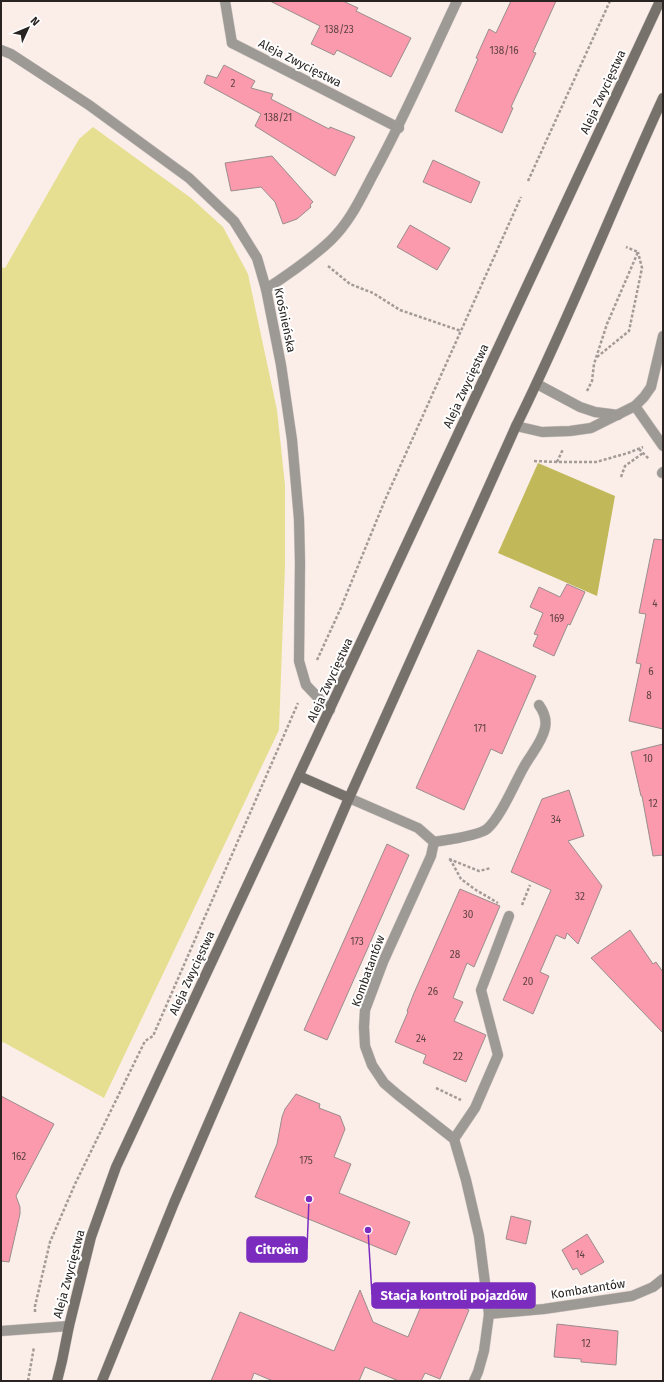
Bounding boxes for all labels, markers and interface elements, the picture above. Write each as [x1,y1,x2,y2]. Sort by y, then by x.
north arrow [8,8,48,48]
text: N [28,14,42,29]
house number: 138/23 [324,24,354,36]
street label: Aleja Zwycięstwa [256,36,344,90]
house number: 138/16 [489,45,519,57]
street label: Aleja Zwycięstwa [577,48,629,136]
house number: 2 [231,78,236,90]
house number: 138/21 [264,112,292,124]
street label: Krośnieńska [271,286,299,354]
street label: Aleja Zwycięstwa [440,342,492,430]
house number: 4 [652,598,658,610]
house number: 169 [550,613,564,625]
street label: Aleja Zwycięstwa [304,636,356,724]
house number: 6 [648,666,654,678]
house number: 8 [646,690,652,702]
house number: 171 [474,723,486,735]
house number: 10 [643,753,653,765]
house number: 12 [648,798,658,810]
house number: 34 [551,814,562,826]
house number: 32 [575,891,585,903]
house number: 30 [463,909,474,921]
street label: Aleja Zwycięstwa [166,929,218,1017]
street label: Kombatantów [349,933,388,1009]
house number: 173 [350,936,364,948]
house number: 28 [450,949,461,961]
house number: 20 [523,976,534,988]
house number: 26 [428,986,438,998]
house number: 24 [416,1033,427,1045]
house number: 22 [453,1051,463,1063]
house number: 162 [12,1151,26,1163]
house number: 175 [299,1155,313,1167]
street label: Aleja Zwycięstwa [50,1228,88,1320]
callout: Citroën [247,1237,307,1262]
text: Citroën [255,1242,299,1257]
house number: 14 [575,1249,586,1261]
street label: Kombatantów [550,1276,627,1302]
callout: Stacja kontroli pojazdów [372,1283,535,1308]
text: Stacja kontroli pojazdów [381,1288,528,1303]
house number: 12 [581,1338,591,1350]

